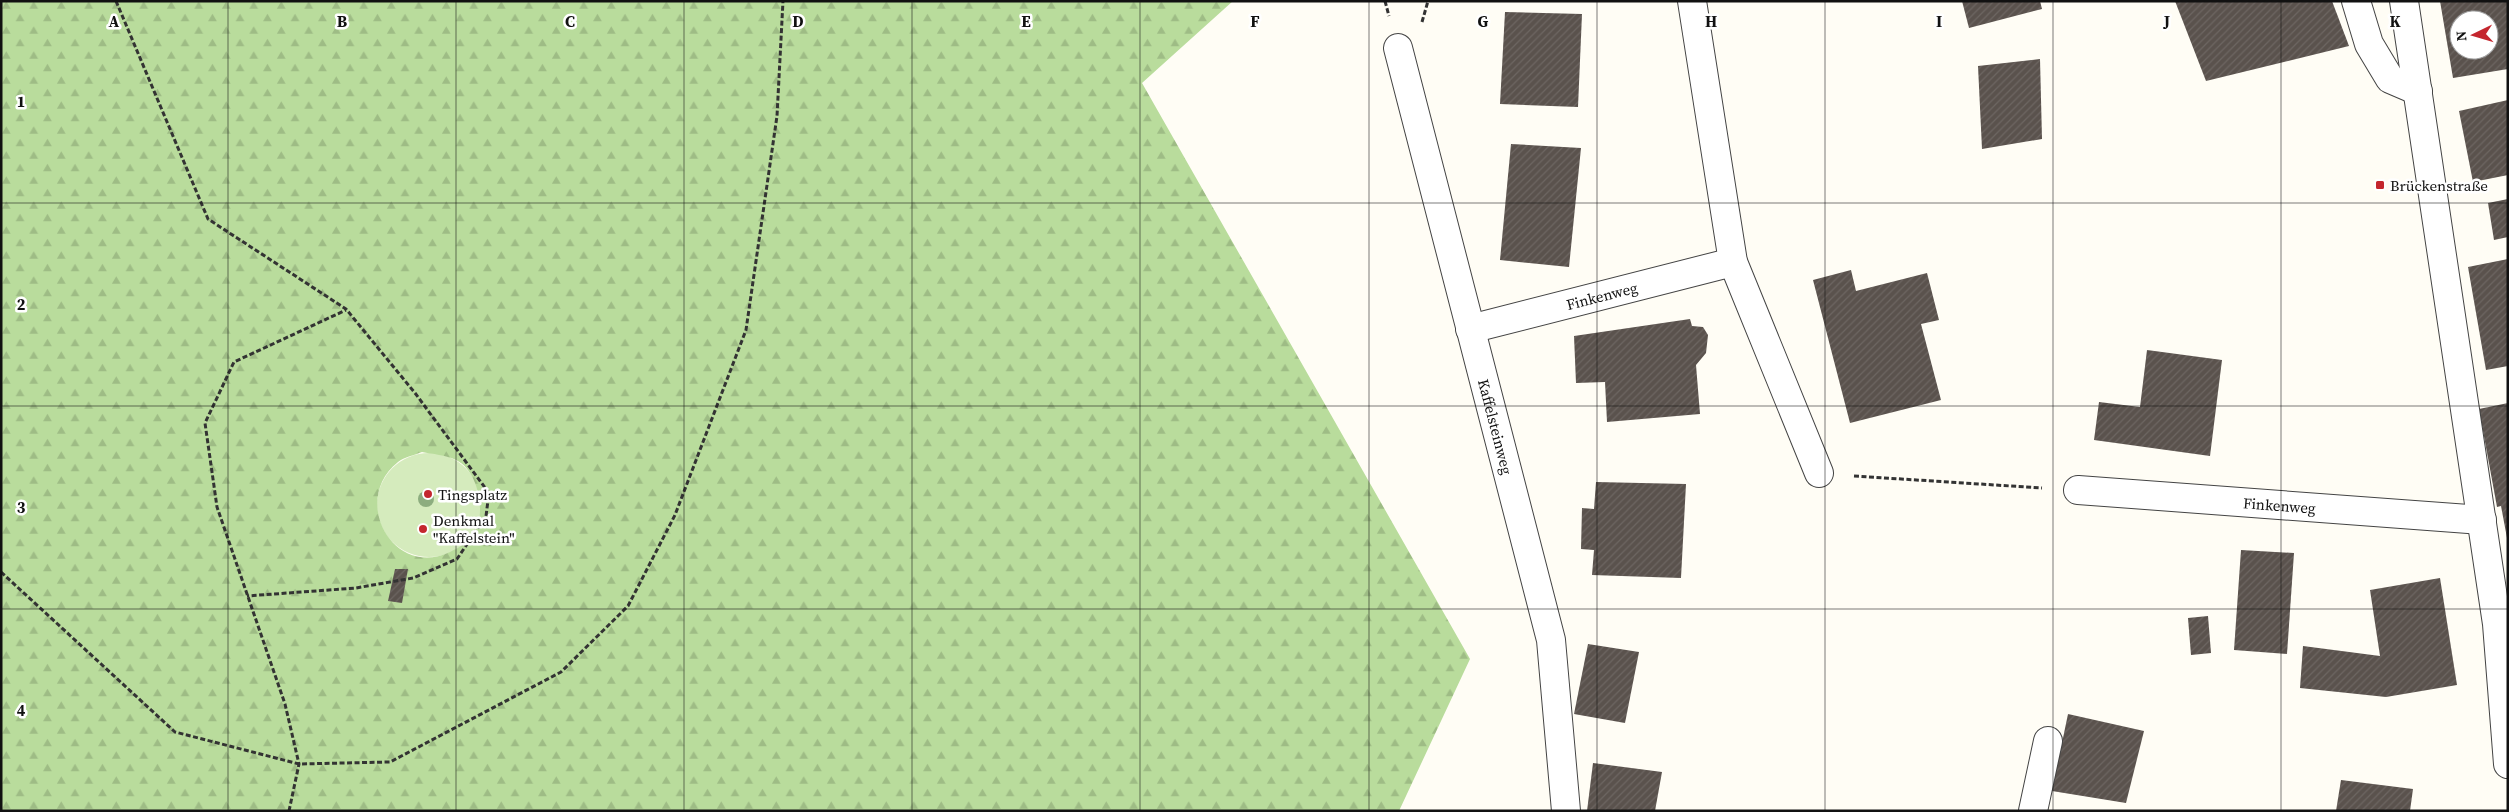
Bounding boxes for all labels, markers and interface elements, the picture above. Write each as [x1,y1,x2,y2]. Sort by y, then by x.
text: A [109,10,120,32]
text: B [337,10,348,32]
text: C [565,10,575,32]
text: D [792,10,804,32]
text: E [1021,10,1031,32]
text: F [1250,10,1260,32]
text: G [1478,10,1489,32]
text: H [1705,10,1717,32]
text: I [1936,10,1942,32]
text: J [2163,10,2170,32]
text: K [2389,10,2401,32]
north arrow [2449,10,2499,60]
text: N [2451,30,2471,42]
text: 1 [17,90,25,112]
place label: Brückenstraße [2390,175,2488,196]
marker: Brückenstraße [2374,179,2386,191]
street label: Finkenweg [1564,276,1640,315]
text: 2 [17,293,26,315]
street label: Kaffelsteinweg [1473,377,1518,477]
place label: Tingsplatz [438,484,507,505]
marker: Tingsplatz [422,488,434,500]
street label: Finkenweg [2242,492,2317,518]
text: 3 [17,496,26,518]
place label: Denkmal "Kaffelstein" [433,510,515,548]
marker: Denkmal "Kaffelstein" [417,523,429,535]
text: 4 [17,699,26,721]

